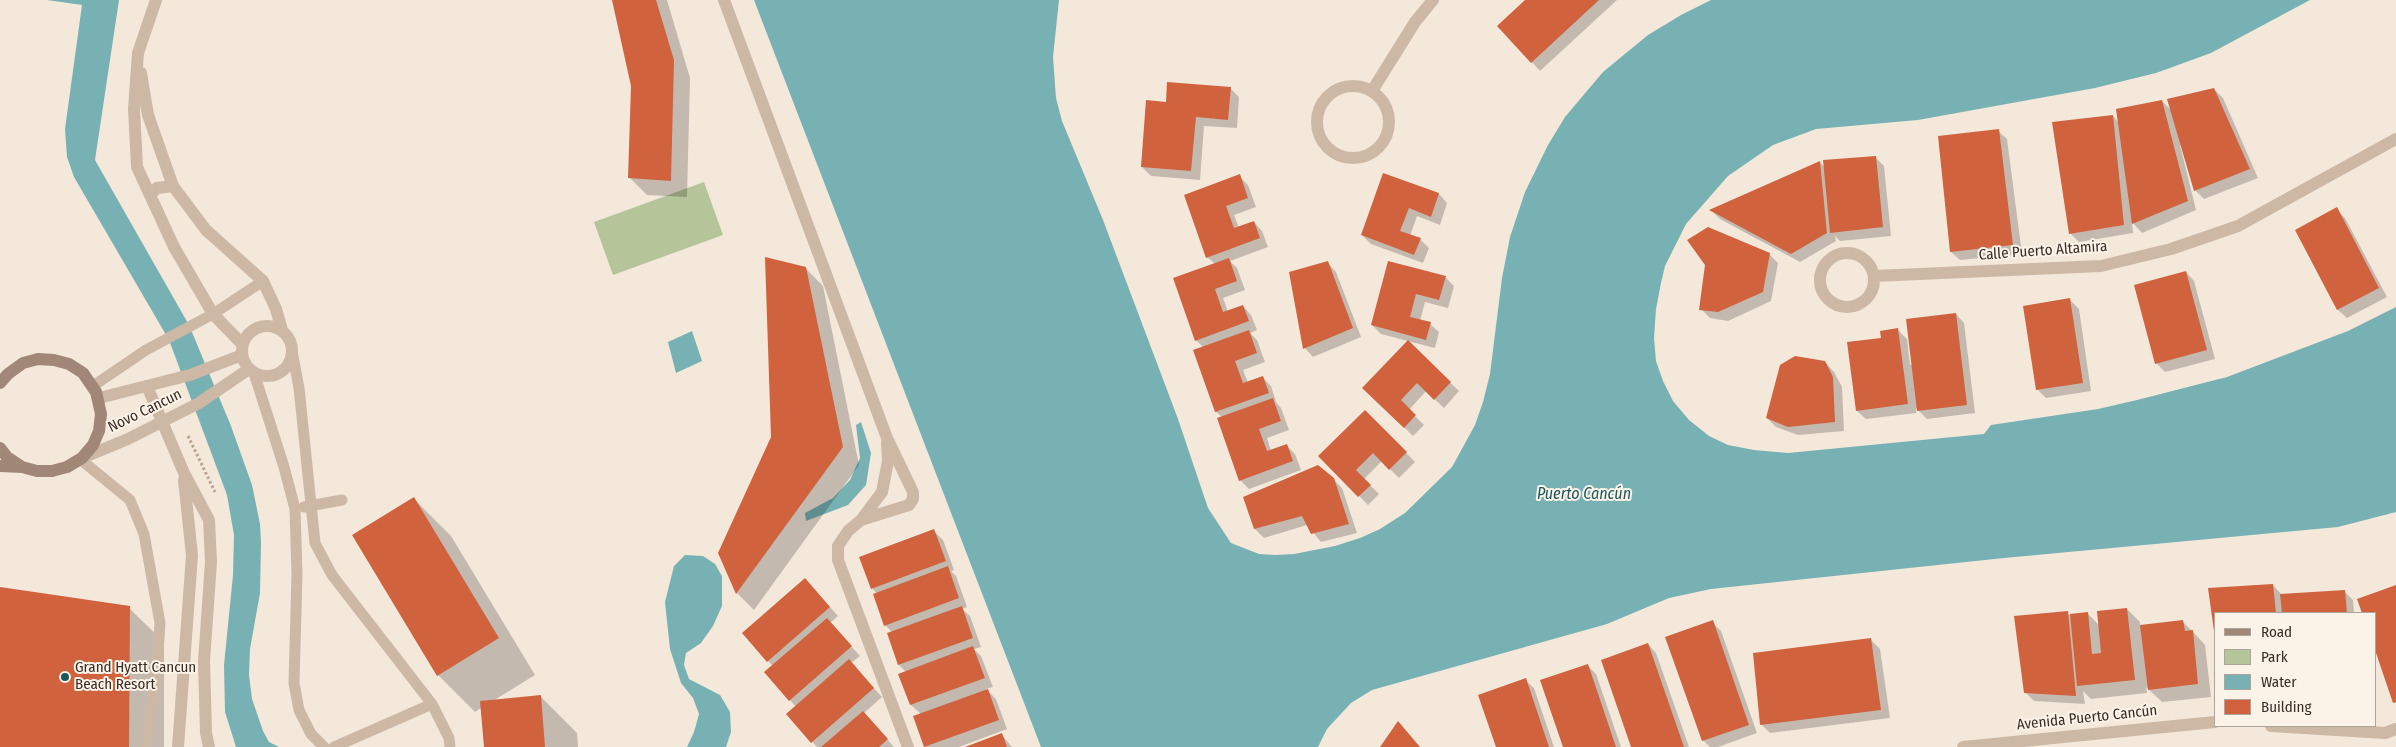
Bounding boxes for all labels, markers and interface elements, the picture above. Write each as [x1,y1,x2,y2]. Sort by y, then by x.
street label: Calle Puerto Altamira [1978,238,2108,264]
street label: Novo Cancun [105,385,185,437]
water label: Puerto Cancún [1537,485,1631,505]
legend [2214,612,2376,727]
text: Road [2261,623,2292,641]
text: Park [2261,648,2288,666]
place label: Grand Hyatt Cancun Beach Resort [75,659,196,694]
marker: Grand Hyatt Cancun Beach Resort [59,671,71,683]
text: Water [2261,673,2296,691]
text: Building [2261,698,2312,716]
street label: Avenida Puerto Cancún [2016,702,2158,734]

